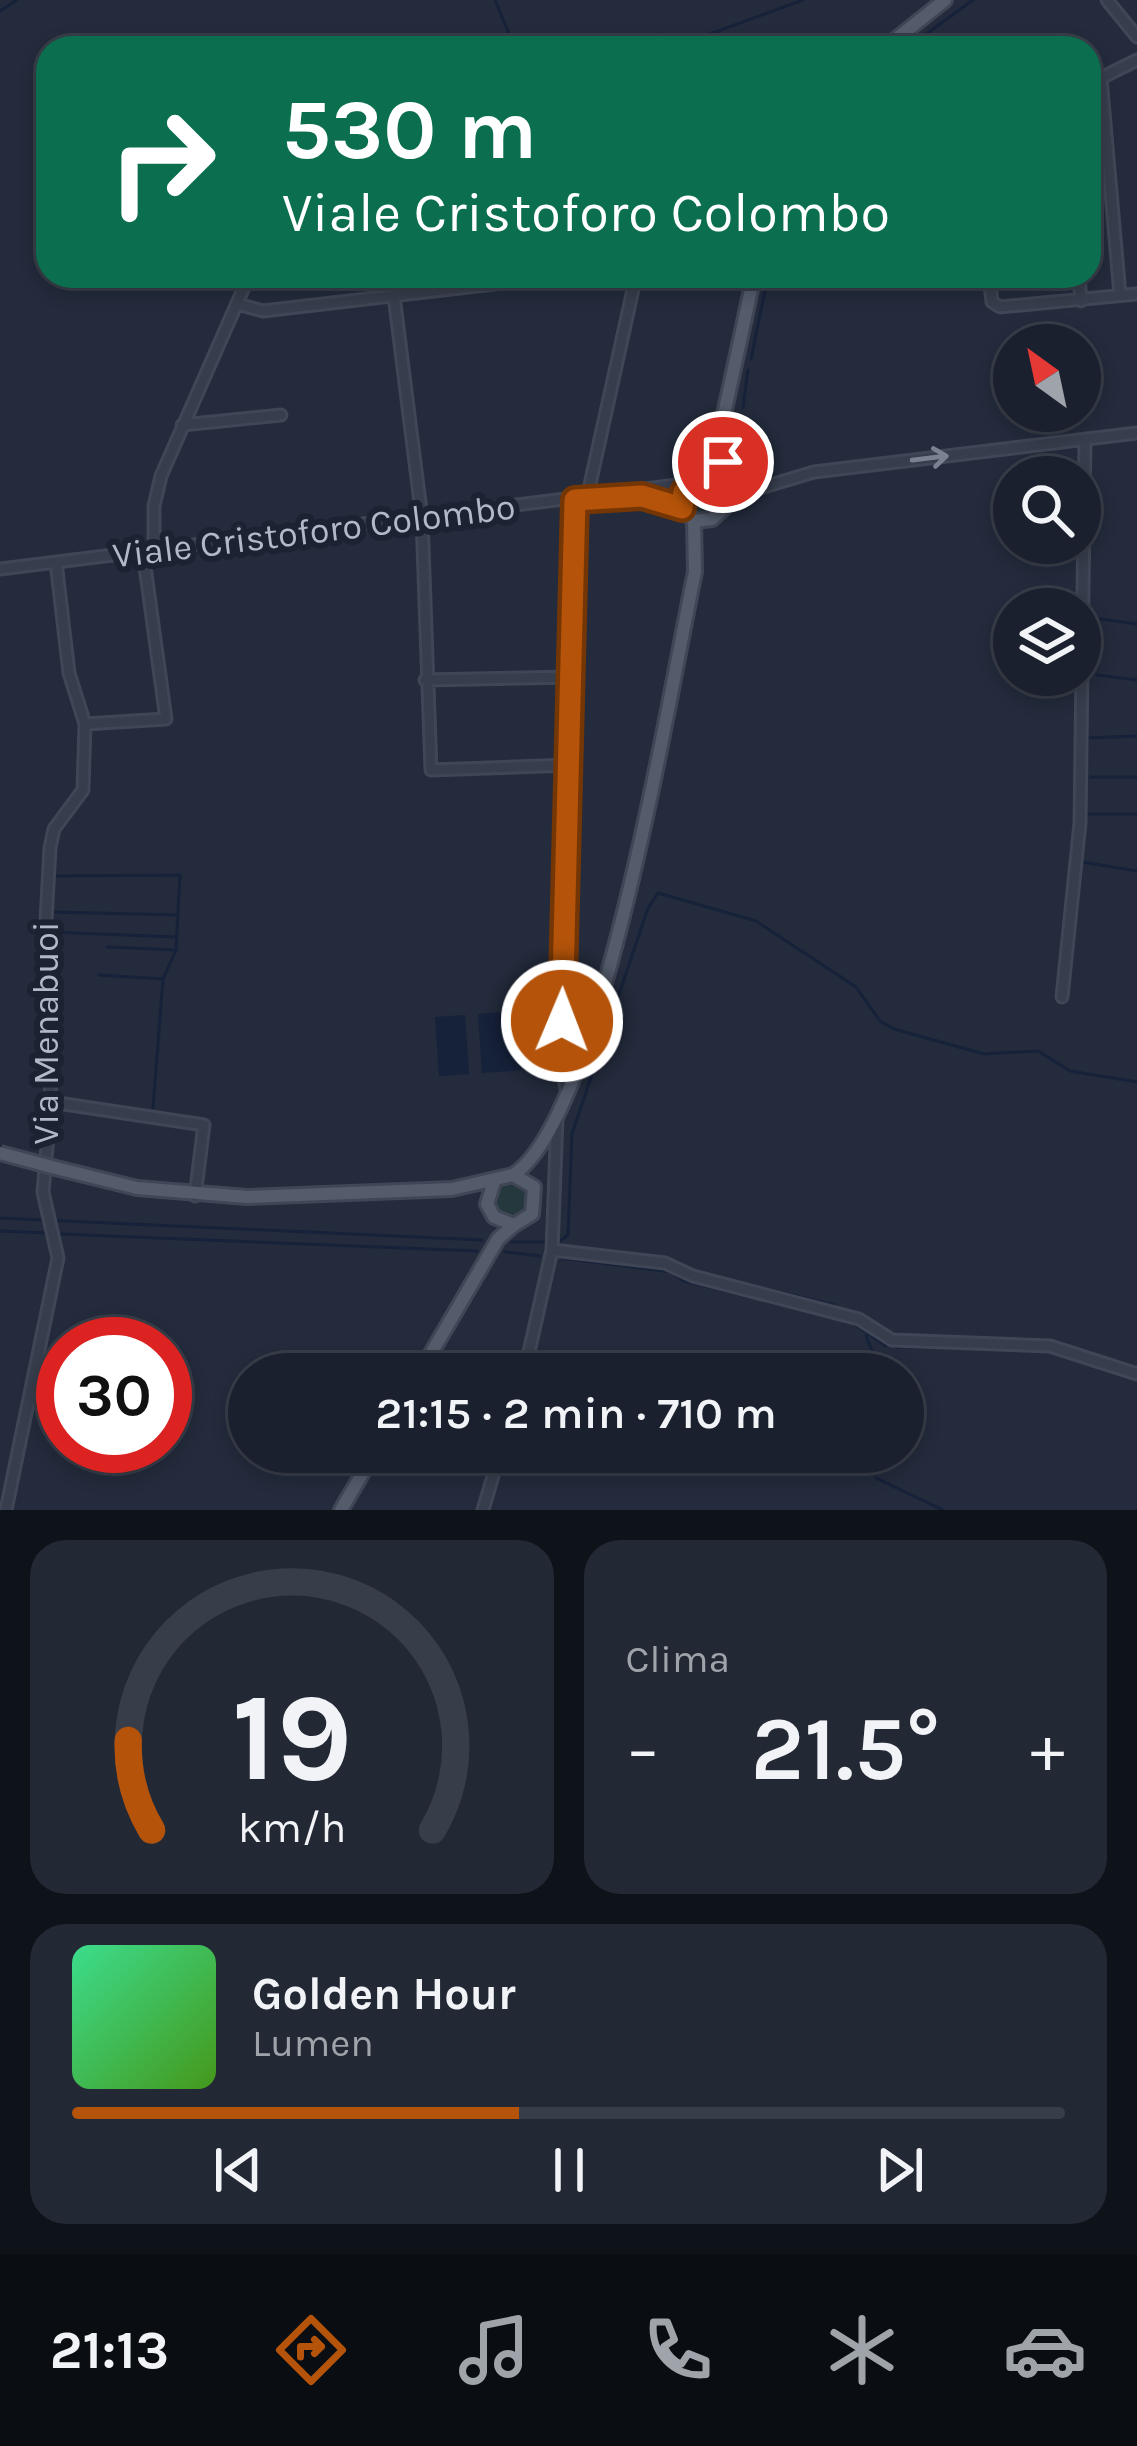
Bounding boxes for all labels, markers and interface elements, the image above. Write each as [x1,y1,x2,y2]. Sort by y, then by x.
text: 530 m [282,81,537,179]
icon: right [84,84,240,240]
text: Viale Cristoforo Colombo [282,181,890,245]
north arrow [993,324,1101,432]
map controls [993,324,1101,696]
pin [672,411,774,513]
icon: arrive [690,429,756,495]
one-way arrow [909,446,948,468]
button: search [993,456,1101,564]
street label: Viale Cristoforo Colombo [110,485,518,577]
button: layers [993,588,1101,696]
street label: Via Menabuoi [25,921,67,1145]
position arrow [499,958,625,1084]
speed limit sign: 30 [36,1317,192,1473]
text: 21:15 · 2 min · 710 m [375,1387,777,1439]
text: Clima [626,1636,730,1682]
text: 19 [231,1665,352,1810]
text: 21.5° [751,1696,940,1802]
text: − [626,1710,660,1788]
text: + [1030,1710,1065,1788]
text: km/h [237,1803,346,1853]
text: Golden Hour [252,1968,516,2020]
text: Lumen [252,2020,374,2066]
icon: previous [205,2137,271,2203]
icon: pause [536,2137,602,2203]
icon: next [867,2137,933,2203]
icon: directions [269,2308,353,2392]
icon: music [452,2308,536,2392]
icon: phone [636,2308,720,2392]
icon: climate [820,2308,904,2392]
icon: car [1003,2308,1087,2392]
text: 21:13 [50,2318,169,2382]

